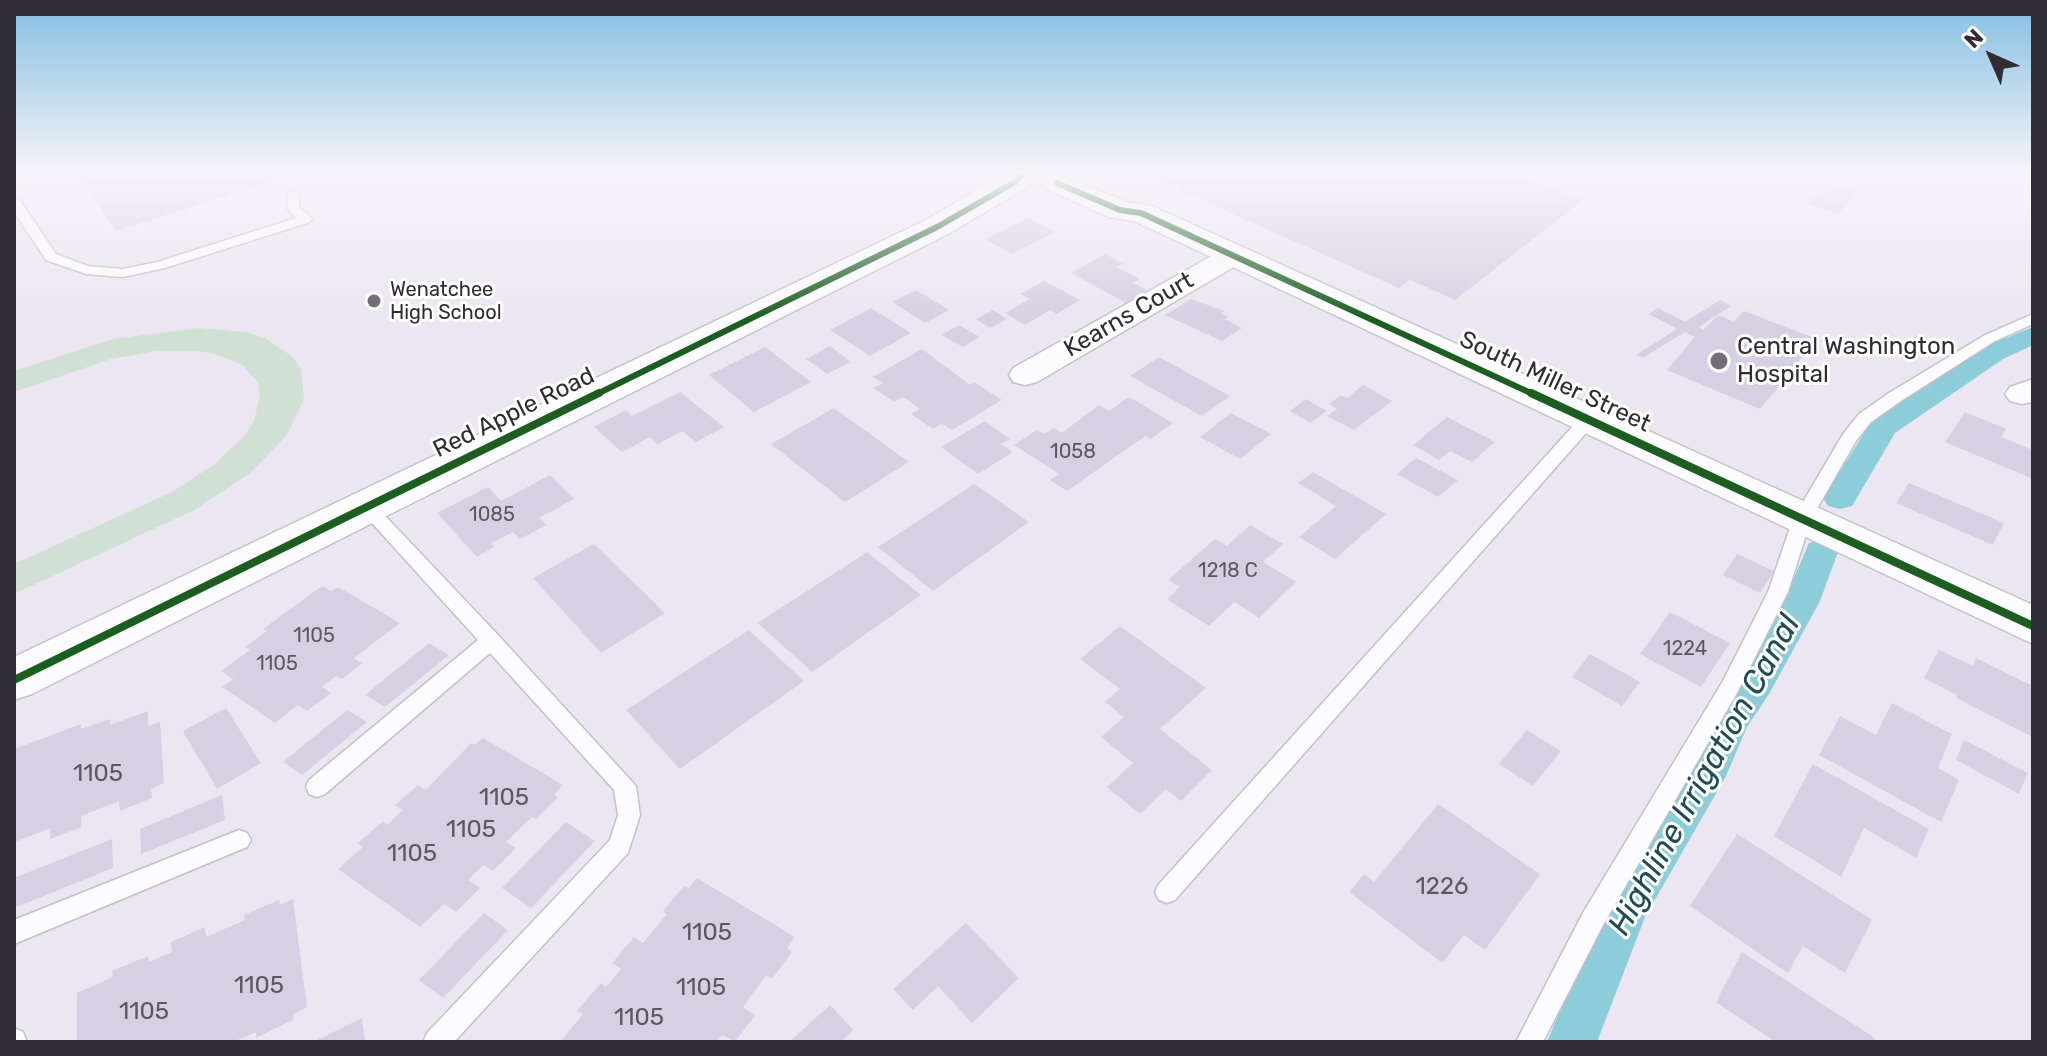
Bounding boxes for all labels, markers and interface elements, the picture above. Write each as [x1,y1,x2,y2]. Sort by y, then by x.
north arrow [1951,16,2031,96]
text: N [1959,24,1989,54]
street label: Kearns Court [1059,266,1199,364]
place label: Wenatchee High School [390,278,502,325]
marker: Wenatchee High School [365,292,383,310]
street label: South Miller Street [1455,325,1655,439]
place label: Central Washington Hospital [1737,333,1955,389]
marker: Central Washington Hospital [1708,350,1730,372]
street label: Red Apple Road [429,362,599,464]
house number: 1058 [1050,440,1096,464]
house number: 1085 [469,503,515,527]
house number: 1218 C [1198,559,1258,583]
water label: Highline Irrigation Canal [1601,608,1809,942]
house number: 1105 [293,624,335,648]
house number: 1224 [1663,637,1707,661]
house number: 1105 [256,652,298,676]
house number: 1105 [73,760,123,788]
house number: 1105 [479,784,529,812]
house number: 1105 [446,816,496,844]
house number: 1105 [387,840,437,868]
house number: 1226 [1416,873,1468,901]
house number: 1105 [682,919,732,947]
house number: 1105 [234,972,284,1000]
house number: 1105 [676,974,726,1002]
house number: 1105 [119,998,169,1026]
house number: 1105 [614,1004,664,1032]

